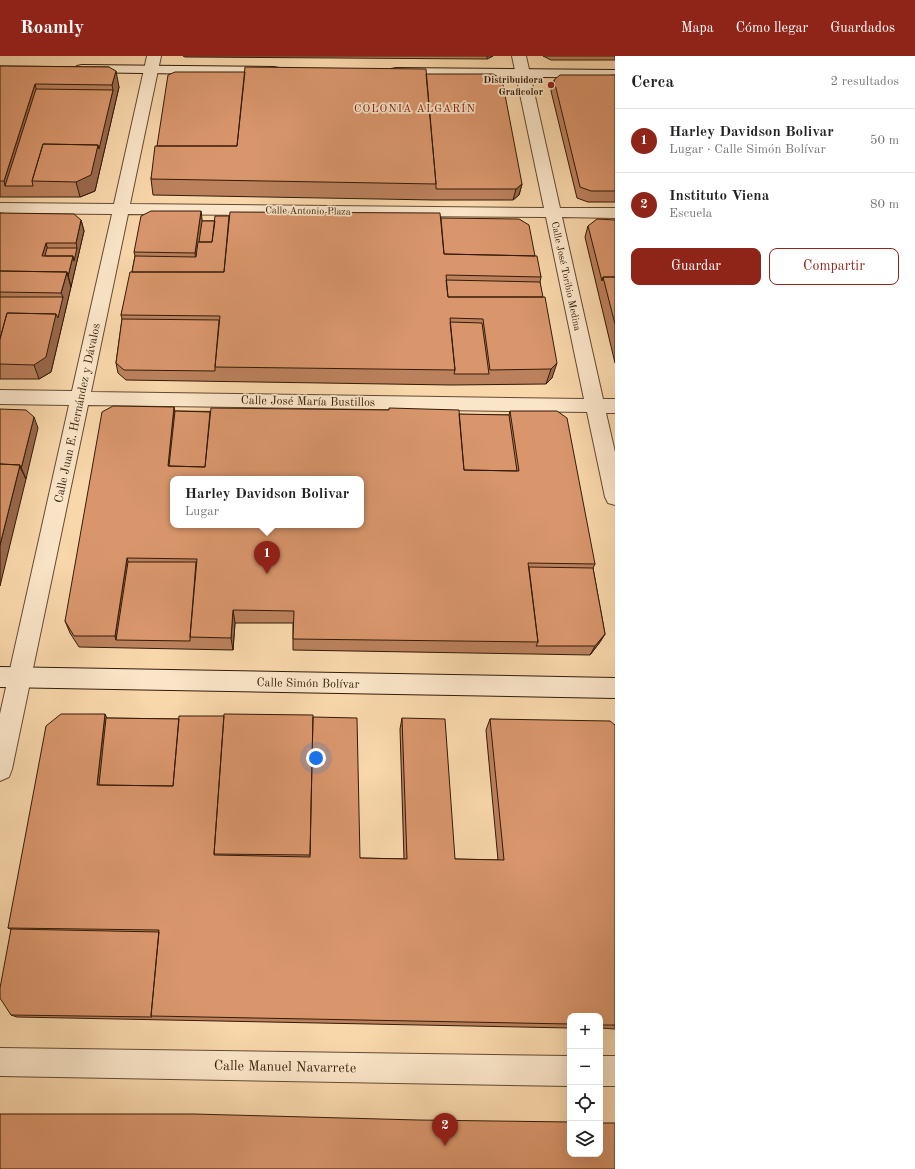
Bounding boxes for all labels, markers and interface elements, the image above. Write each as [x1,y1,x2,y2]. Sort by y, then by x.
text: Roamly [20,19,84,38]
text: Mapa [681,21,714,35]
text: Cómo llegar [736,21,808,35]
text: Guardados [830,21,895,35]
text: Cerca [631,74,674,91]
place label: Distribuidora Graficolor [483,75,544,97]
text: 2 resultados [831,75,899,88]
marker: Distribuidora Graficolor [546,80,556,90]
district label: COLONIA ALGARÍN [354,102,476,115]
text: Harley Davidson Bolivar [669,125,834,140]
text: 1 [640,134,648,147]
text: 50 m [870,134,899,147]
text: Lugar · Calle Simón Bolívar [669,143,826,156]
text: Instituto Viena [669,189,769,204]
text: 2 [640,198,648,211]
text: 80 m [870,198,899,211]
street label: Calle Antonio Plaza [265,205,351,217]
text: Escuela [669,207,712,220]
street label: Calle José Toribio Medina [550,221,583,332]
button: Guardar [631,248,761,285]
button: Compartir [769,248,899,285]
street label: Calle Juan E. Hernández y Dávalos [53,322,103,504]
street label: Calle José María Bustillos [241,395,375,409]
popup [170,476,364,528]
text: Harley Davidson Bolivar [185,487,349,502]
text: Lugar [185,505,219,518]
pin: 1 [254,541,280,574]
street label: Calle Simón Bolívar [256,677,360,691]
your location [306,748,326,768]
map controls [567,1013,603,1157]
button: + [567,1013,603,1049]
button: − [567,1049,603,1085]
street label: Calle Manuel Navarrete [214,1059,356,1075]
button: locate [567,1085,603,1121]
pin: 2 [432,1113,458,1146]
button: layers [567,1121,603,1157]

